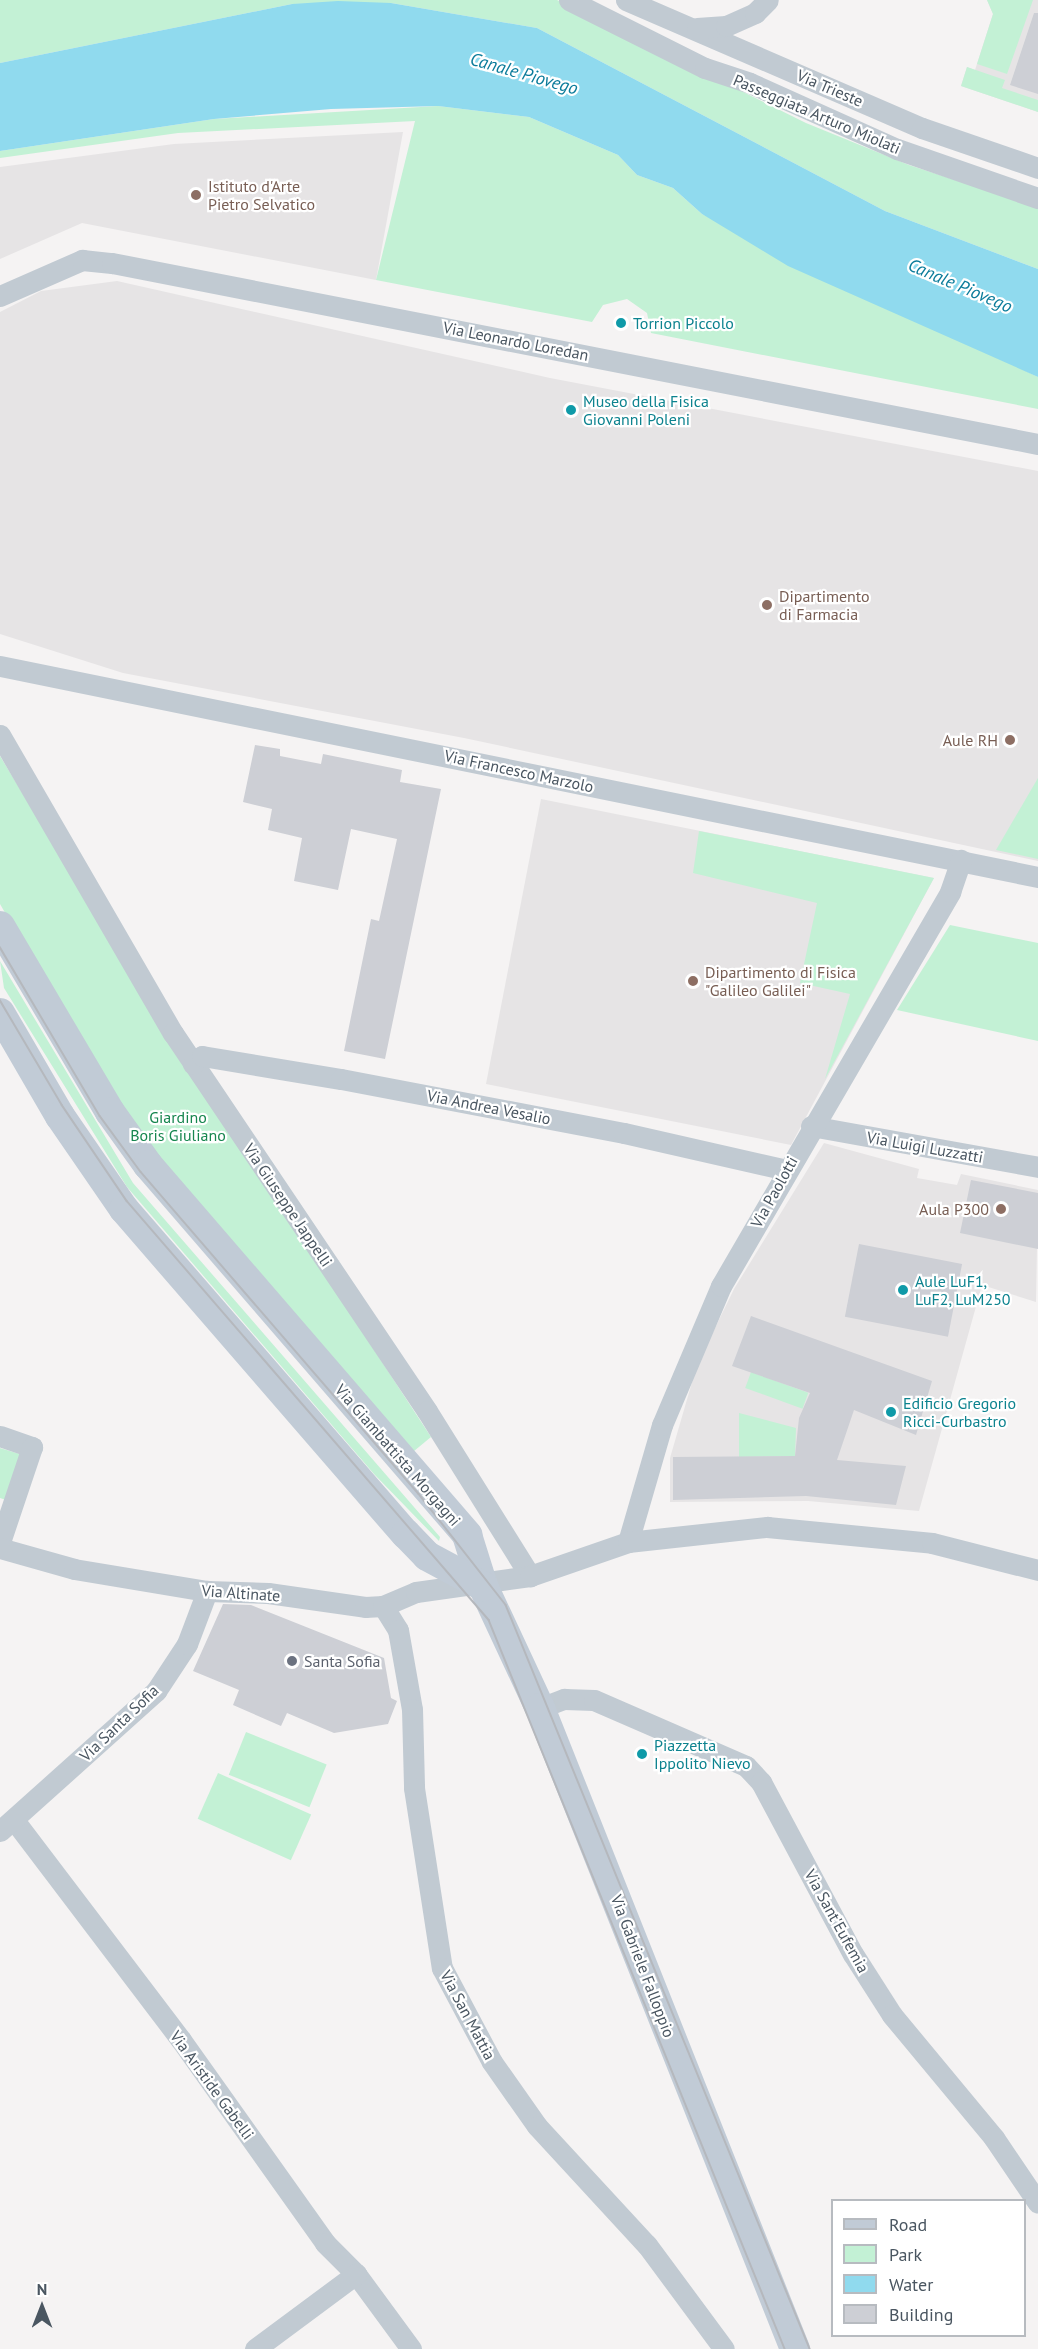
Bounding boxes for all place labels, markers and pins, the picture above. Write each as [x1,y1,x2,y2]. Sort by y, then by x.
place label: Istituto d'Arte Pietro Selvatico [208,176,315,214]
marker: Istituto d'Arte Pietro Selvatico [189,188,203,202]
place label: Torrion Piccolo [633,313,734,333]
marker: Torrion Piccolo [614,316,628,330]
place label: Museo della Fisica Giovanni Poleni [583,391,709,429]
marker: Museo della Fisica Giovanni Poleni [564,403,578,417]
place label: Dipartimento di Farmacia [779,586,870,624]
marker: Dipartimento di Farmacia [760,598,774,612]
place label: Aule RH [943,730,998,750]
marker: Aule RH [1003,733,1017,747]
place label: Dipartimento di Fisica "Galileo Galilei" [705,962,856,1000]
marker: Dipartimento di Fisica "Galileo Galilei" [686,974,700,988]
place label: Aula P300 [919,1199,989,1219]
marker: Aula P300 [994,1202,1008,1216]
place label: Aule LuF1, LuF2, LuM250 [915,1271,1012,1309]
marker: Aule LuF1, LuF2, LuM250 [896,1283,910,1297]
place label: Edificio Gregorio Ricci-Curbastro [903,1393,1016,1431]
marker: Edificio Gregorio Ricci-Curbastro [884,1405,898,1419]
place label: Santa Sofia [304,1651,380,1671]
marker: Santa Sofia [285,1654,299,1668]
place label: Piazzetta Ippolito Nievo [654,1735,751,1773]
marker: Piazzetta Ippolito Nievo [635,1747,649,1761]

